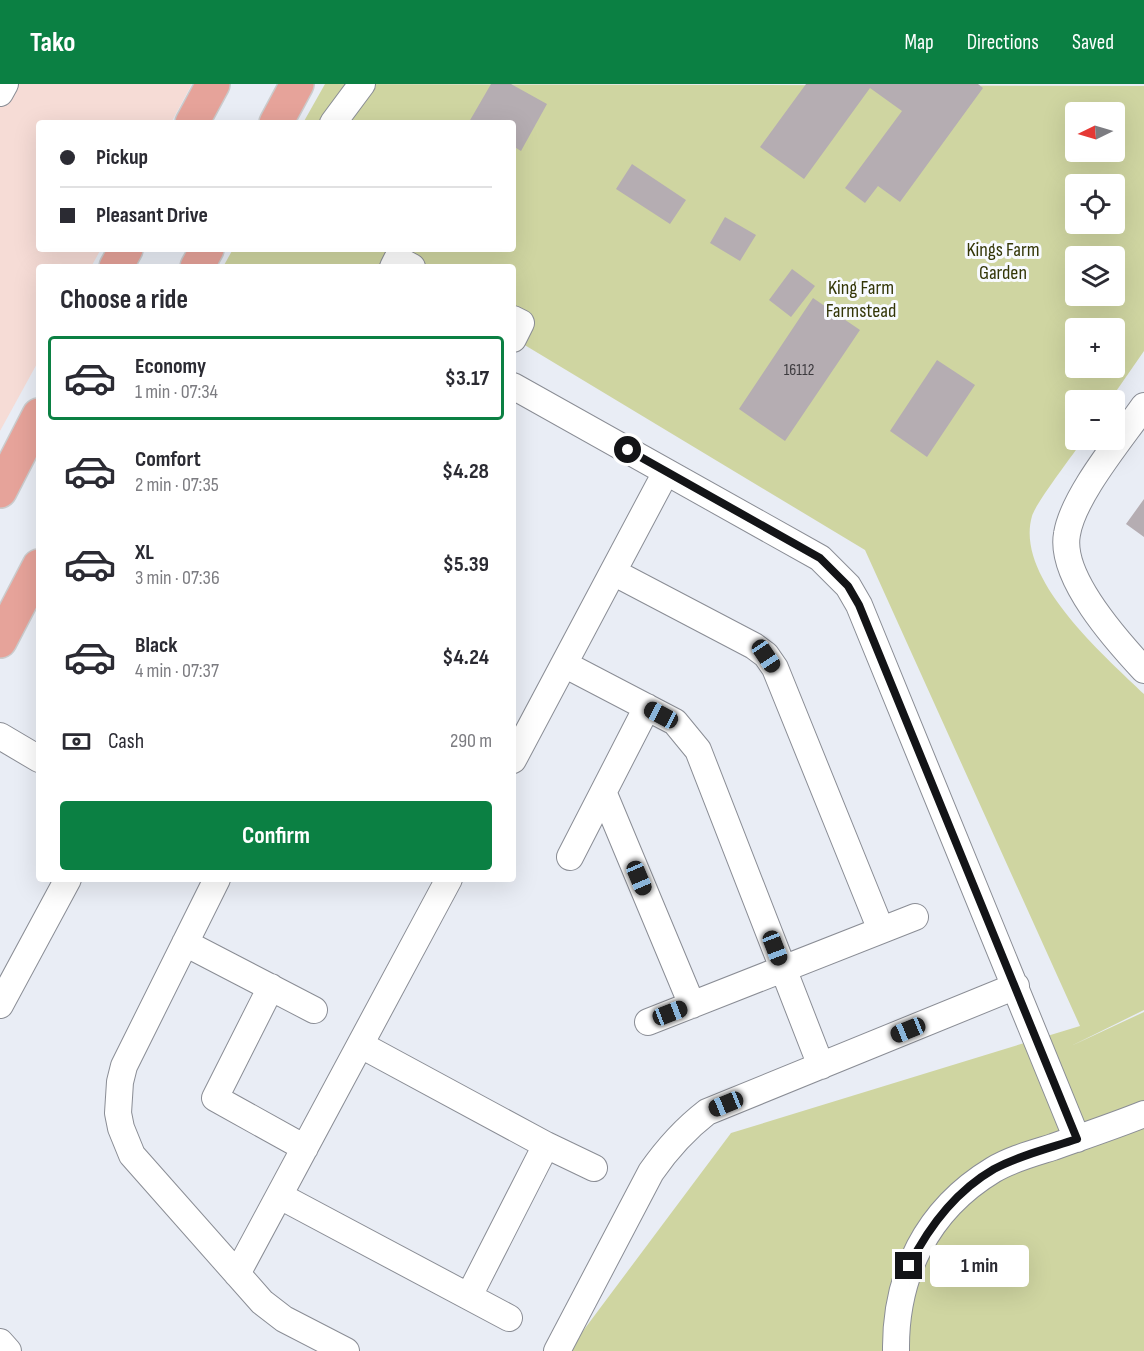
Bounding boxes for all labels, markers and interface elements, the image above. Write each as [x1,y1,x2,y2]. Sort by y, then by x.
text: Tako [30,26,75,59]
text: Map [904,30,934,55]
text: Directions [967,30,1039,55]
text: Saved [1072,30,1114,55]
north arrow [1065,102,1125,162]
map controls [1065,102,1125,450]
text: Pickup [96,144,148,171]
button: locate [1065,174,1125,234]
text: Pleasant Drive [96,202,208,229]
park label: Kings Farm Garden [966,238,1040,285]
button: layers [1065,246,1125,306]
park label: King Farm Farmstead [826,276,896,323]
text: Choose a ride [60,284,188,316]
button: + [1065,318,1125,378]
icon: car [63,351,117,405]
text: Economy [135,353,206,380]
house number: 16112 [784,361,814,380]
text: $3.17 [445,365,489,392]
text: 1 min · 07:34 [135,380,218,404]
button: − [1065,390,1125,450]
route start [614,436,641,463]
icon: car [63,444,117,498]
text: Comfort [135,446,201,473]
text: $4.28 [442,458,489,485]
text: 2 min · 07:35 [135,473,219,497]
icon: car [63,537,117,591]
text: XL [135,539,154,566]
text: $5.39 [443,551,489,578]
text: 3 min · 07:36 [135,566,220,590]
icon: car [63,630,117,684]
text: Black [135,632,177,659]
car [748,636,784,676]
text: $4.24 [442,644,489,671]
text: 4 min · 07:37 [135,659,219,683]
car [641,699,681,731]
icon: cash [60,725,93,758]
text: Cash [108,728,144,755]
text: 290 m [450,729,492,753]
button: Confirm [60,801,492,870]
car [624,858,654,898]
car [760,928,790,968]
car [650,998,690,1028]
car [888,1015,928,1045]
car [706,1089,746,1119]
callout: 1 min [930,1245,1029,1287]
route end [895,1252,922,1279]
text: 1 min [961,1254,998,1278]

